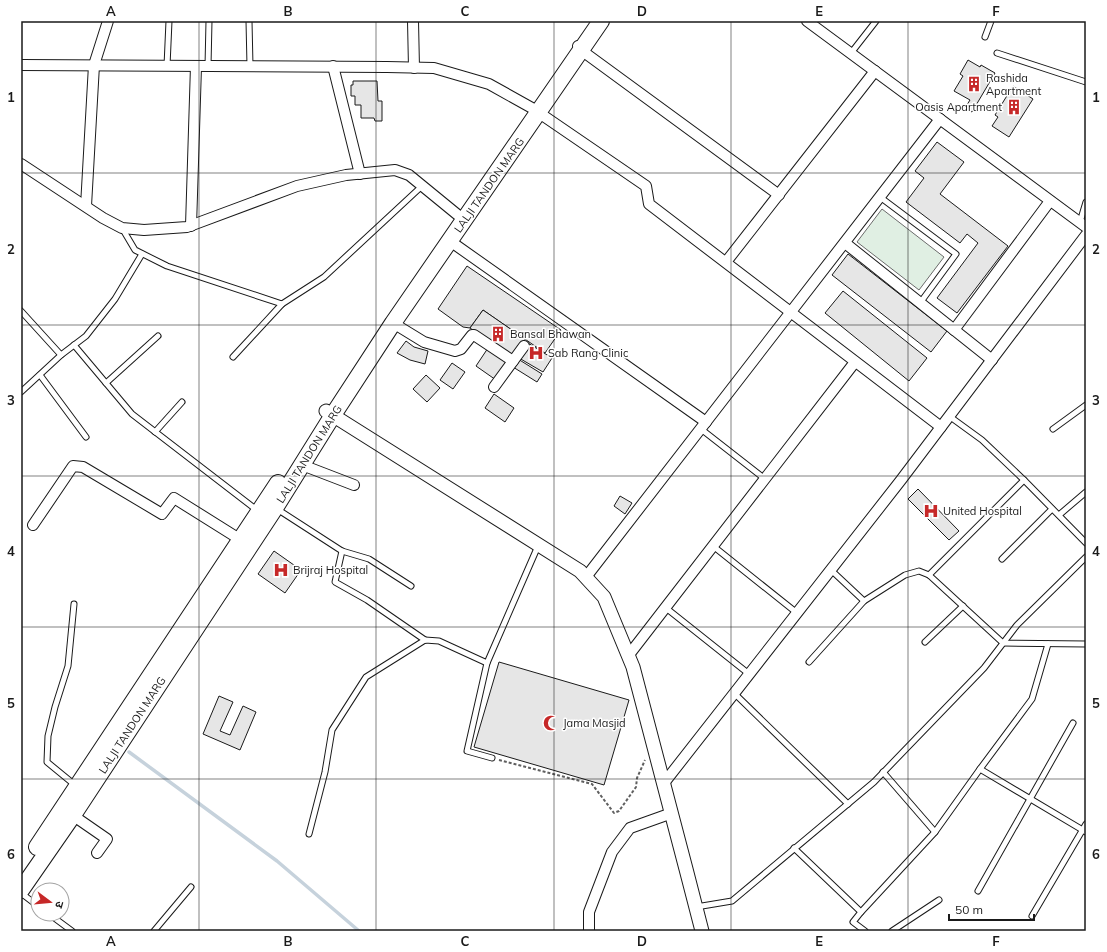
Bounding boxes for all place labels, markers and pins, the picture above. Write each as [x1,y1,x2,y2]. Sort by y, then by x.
place label: Rashida Apartment [986,71,1042,98]
building icon: Rashida Apartment [965,75,983,93]
building icon: Oasis Apartment [1005,98,1023,116]
place label: Oasis Apartment [915,100,1002,114]
building icon: Bansal Bhawan [489,325,507,343]
place label: Bansal Bhawan [510,327,591,341]
hospital icon: Sab Rang Clinic [527,344,545,362]
place label: Sab Rang Clinic [548,346,629,360]
hospital icon: United Hospital [922,502,940,520]
place label: United Hospital [943,504,1022,518]
hospital icon: Brijraj Hospital [272,561,290,579]
place label: Brijraj Hospital [293,563,368,577]
mosque icon: Jama Masjid [542,714,560,732]
place label: Jama Masjid [563,716,626,730]

